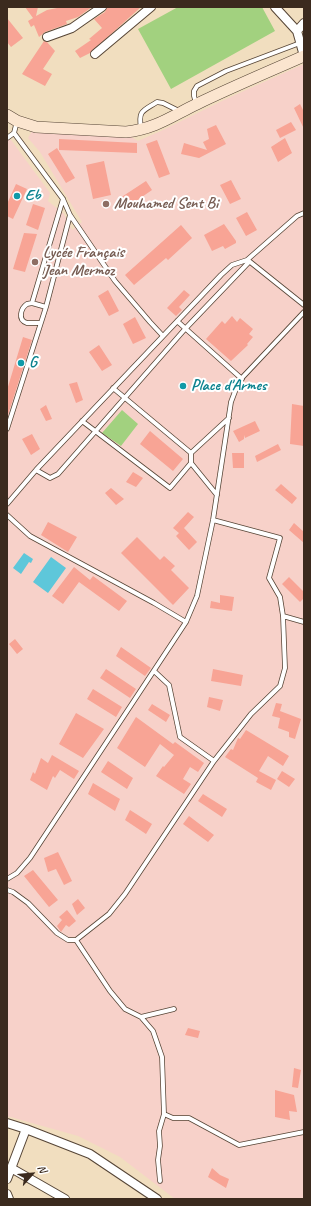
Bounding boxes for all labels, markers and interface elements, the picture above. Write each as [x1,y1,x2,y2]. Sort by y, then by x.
place label: Eb [25,186,41,206]
marker: Eb [12,191,22,201]
place label: Mouhamed Sent Bi [114,194,218,214]
marker: Mouhamed Sent Bi [101,199,111,209]
place label: Lycée Français Jean Mermoz [43,243,124,281]
marker: Lycée Français Jean Mermoz [30,257,40,267]
place label: G [29,353,37,373]
marker: G [16,358,26,368]
place label: Place d'Armes [191,376,266,396]
marker: Place d'Armes [178,381,188,391]
north arrow [12,1154,52,1194]
text: N [35,1162,50,1175]

